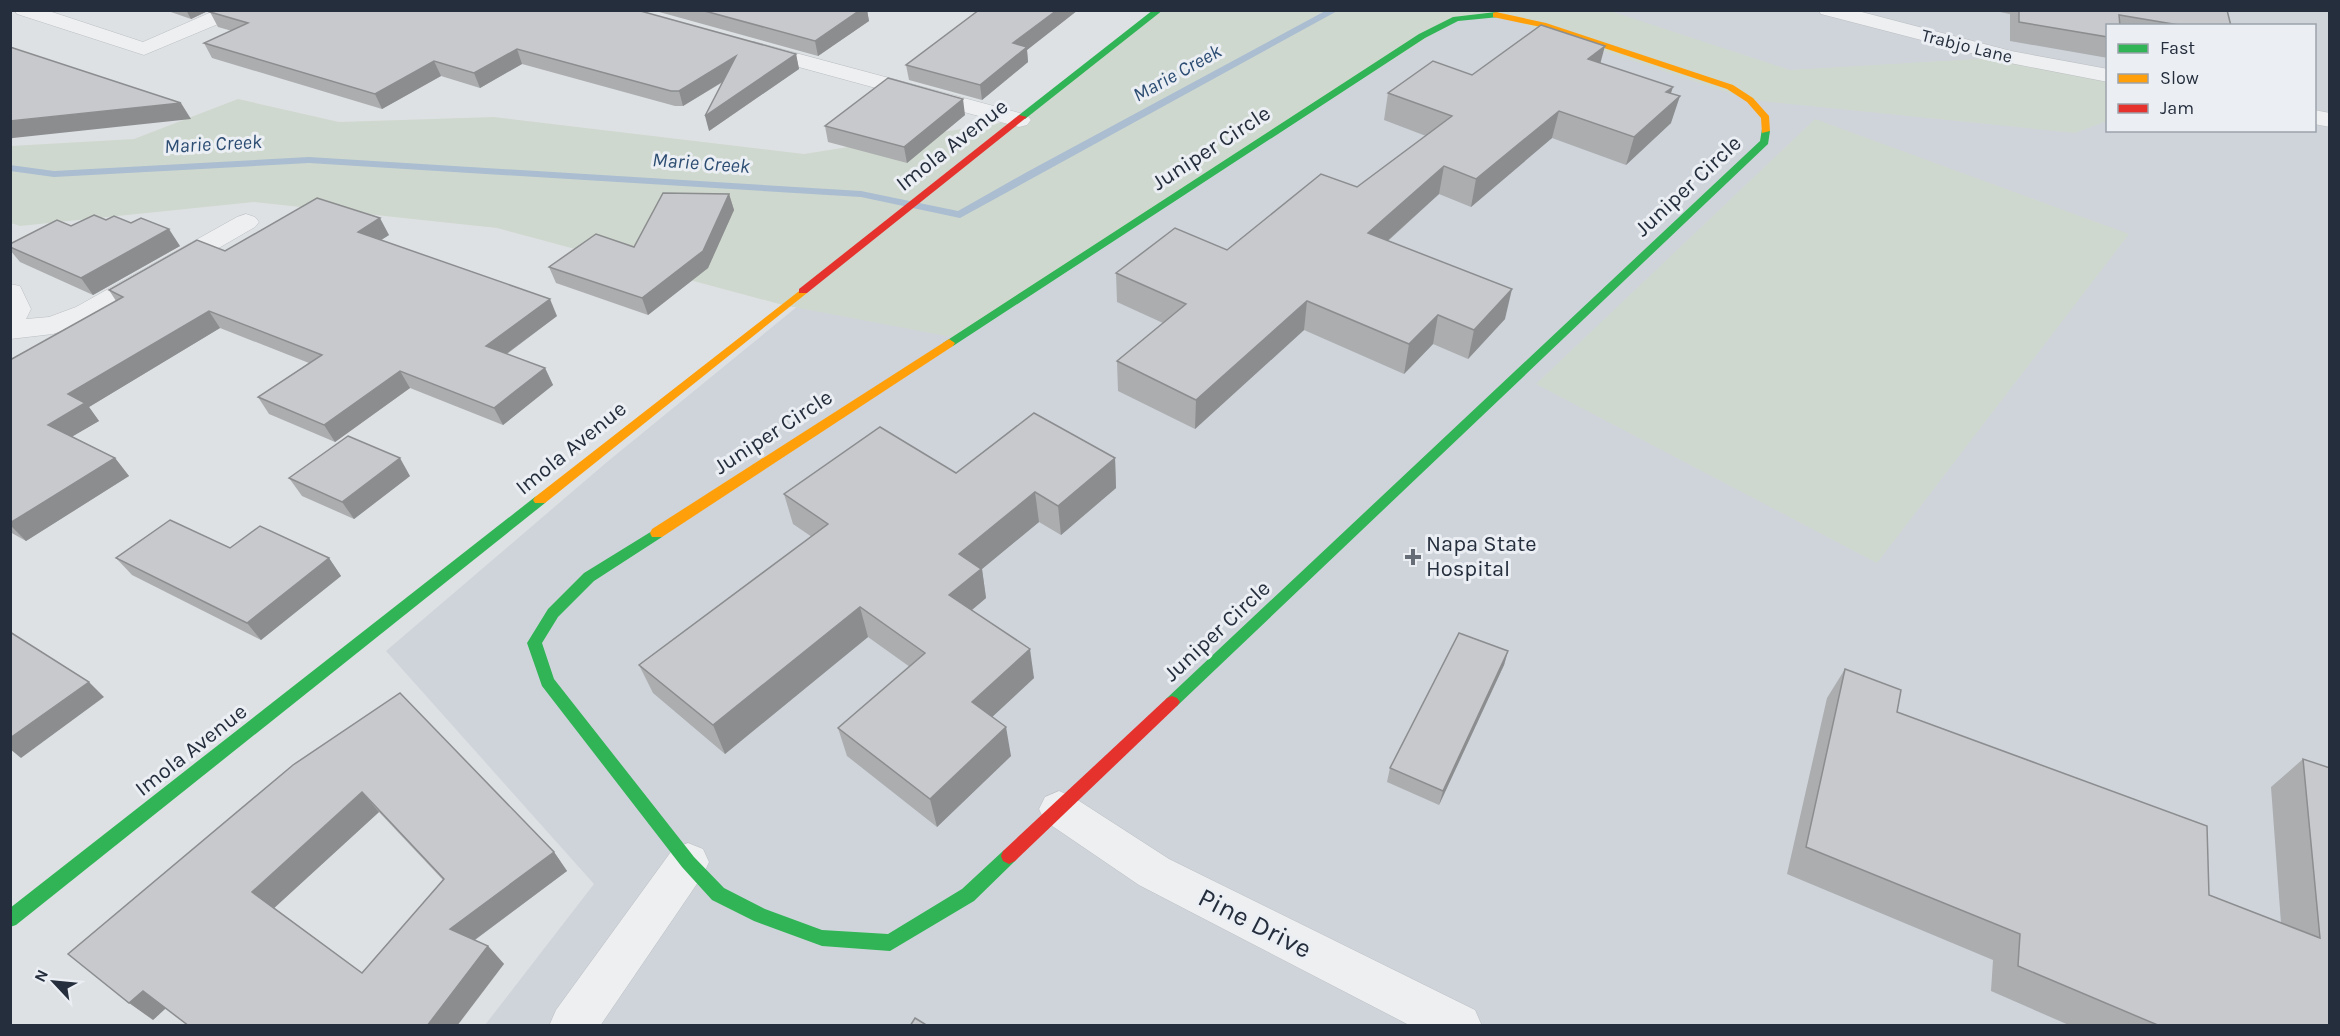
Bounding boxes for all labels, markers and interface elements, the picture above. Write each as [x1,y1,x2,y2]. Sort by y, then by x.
street label: Trabjo Lane [1919,24,2015,68]
legend [2106,24,2316,132]
text: Fast [2160,37,2195,59]
water label: Marie Creek [1129,39,1226,107]
text: Slow [2160,67,2199,89]
street label: Imola Avenue [891,93,1013,197]
text: Jam [2160,97,2194,119]
street label: Juniper Circle [1147,100,1275,196]
water label: Marie Creek [164,130,263,158]
street label: Juniper Circle [1629,130,1747,242]
water label: Marie Creek [651,148,751,178]
street label: Juniper Circle [709,384,837,480]
street label: Imola Avenue [510,396,632,500]
place label: Napa State Hospital [1426,531,1537,582]
marker: Napa State Hospital [1404,548,1422,566]
street label: Juniper Circle [1158,575,1276,687]
street label: Imola Avenue [130,698,252,802]
street label: Pine Drive [1193,881,1317,965]
north arrow [24,952,84,1012]
text: N [30,966,52,985]

